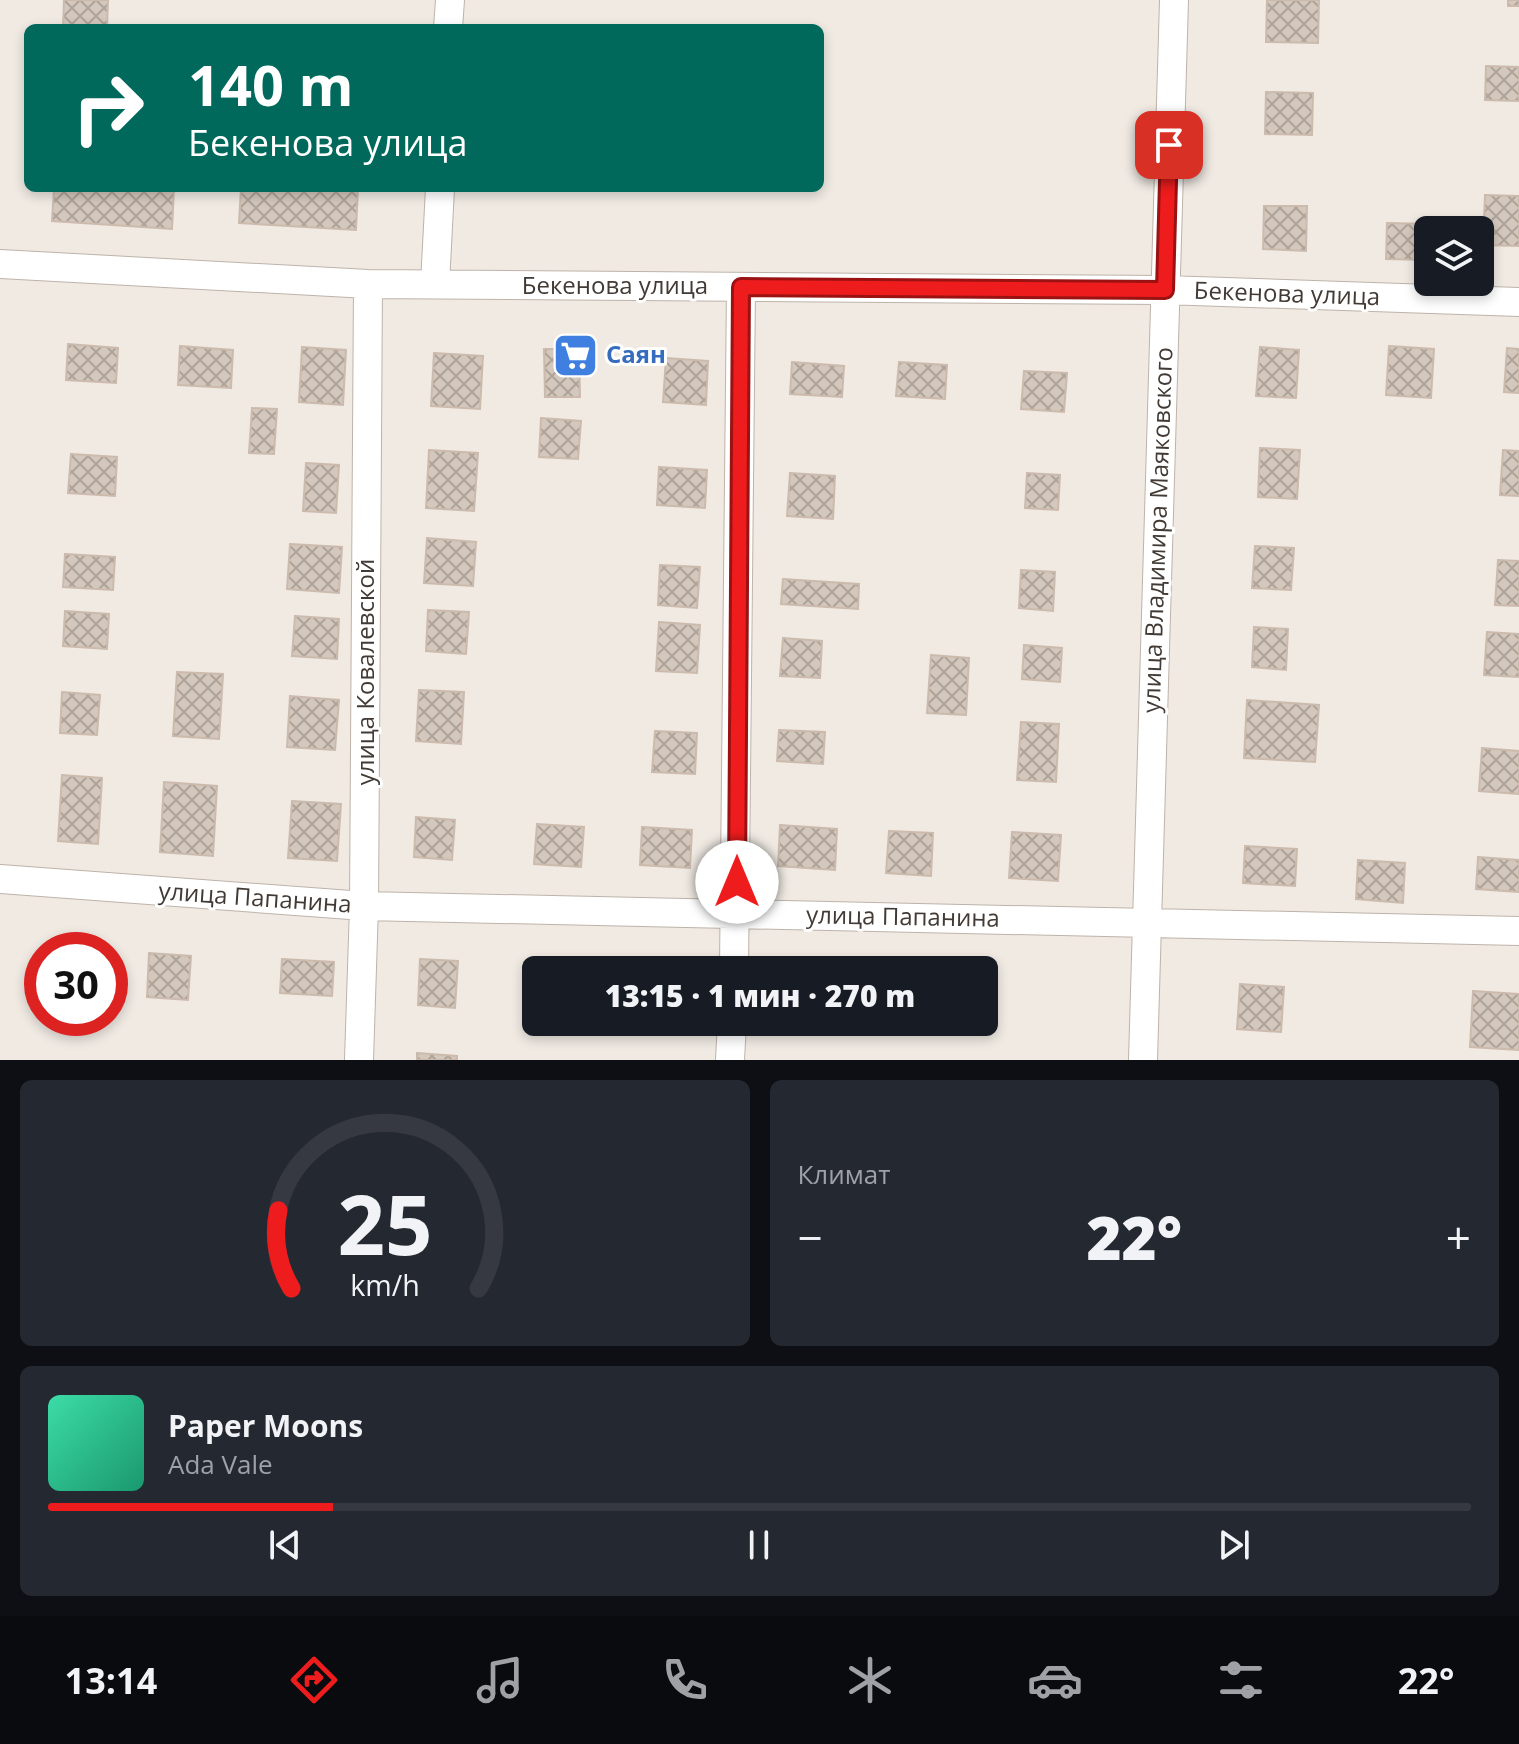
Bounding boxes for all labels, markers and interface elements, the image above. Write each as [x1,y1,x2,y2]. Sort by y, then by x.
text: 140 m [188,46,354,122]
icon: right [56,56,160,160]
pin [1135,111,1203,179]
text: Бекенова улица [188,118,468,167]
icon: arrive [1147,123,1191,167]
map controls [1414,216,1494,296]
button: layers [1414,216,1494,296]
street label: Бекенова улица [522,268,708,301]
street label: Бекенова улица [1193,273,1381,312]
supermarket icon: Саян [551,331,599,379]
place label: Саян [606,337,666,370]
street label: улица Владимира Маяковского [1134,346,1179,714]
street label: улица Ковалевской [348,559,381,785]
position arrow [695,840,779,924]
street label: улица Папанина [157,873,353,920]
street label: улица Папанина [806,897,1000,934]
speed limit sign: 30 [24,932,128,1036]
text: 13:15 · 1 мин · 270 m [605,975,915,1016]
text: Климат [798,1156,891,1192]
text: 25 [337,1166,432,1279]
text: 22° [1086,1196,1182,1278]
text: − [798,1207,823,1267]
text: + [1446,1207,1471,1267]
text: km/h [350,1265,419,1304]
text: Paper Moons [168,1405,363,1446]
text: Ada Vale [168,1446,273,1482]
icon: previous [263,1523,307,1567]
icon: pause [737,1523,781,1567]
icon: next [1212,1523,1256,1567]
icon: directions [286,1652,342,1708]
icon: music [472,1652,528,1708]
icon: phone [657,1652,713,1708]
icon: climate [842,1652,898,1708]
icon: car [1027,1652,1083,1708]
icon: filters [1213,1652,1269,1708]
text: 13:14 [65,1656,157,1705]
text: 22° [1398,1656,1454,1705]

